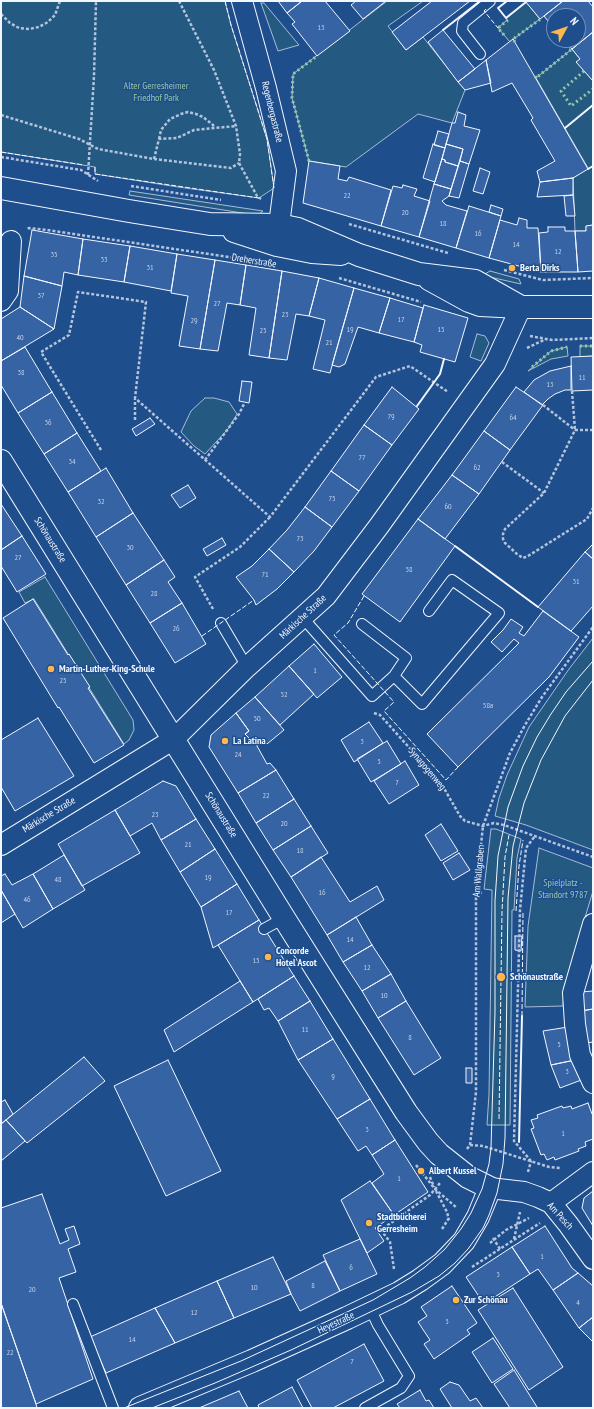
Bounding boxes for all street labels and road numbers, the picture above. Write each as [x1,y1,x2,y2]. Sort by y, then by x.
street label: Regenbergastraße [259,80,285,144]
street label: Dreherstraße [231,252,277,270]
street label: Schönaustraße [31,515,69,565]
street label: Märkische Straße [277,592,329,642]
street label: Synagogenweg [406,745,448,793]
street label: Schönaustraße [202,790,240,840]
street label: Märkische Straße [20,795,78,835]
street label: Am Wallgraben [471,844,487,898]
street label: Am Pesch [544,1200,576,1232]
street label: Heyestraße [316,1309,356,1337]

